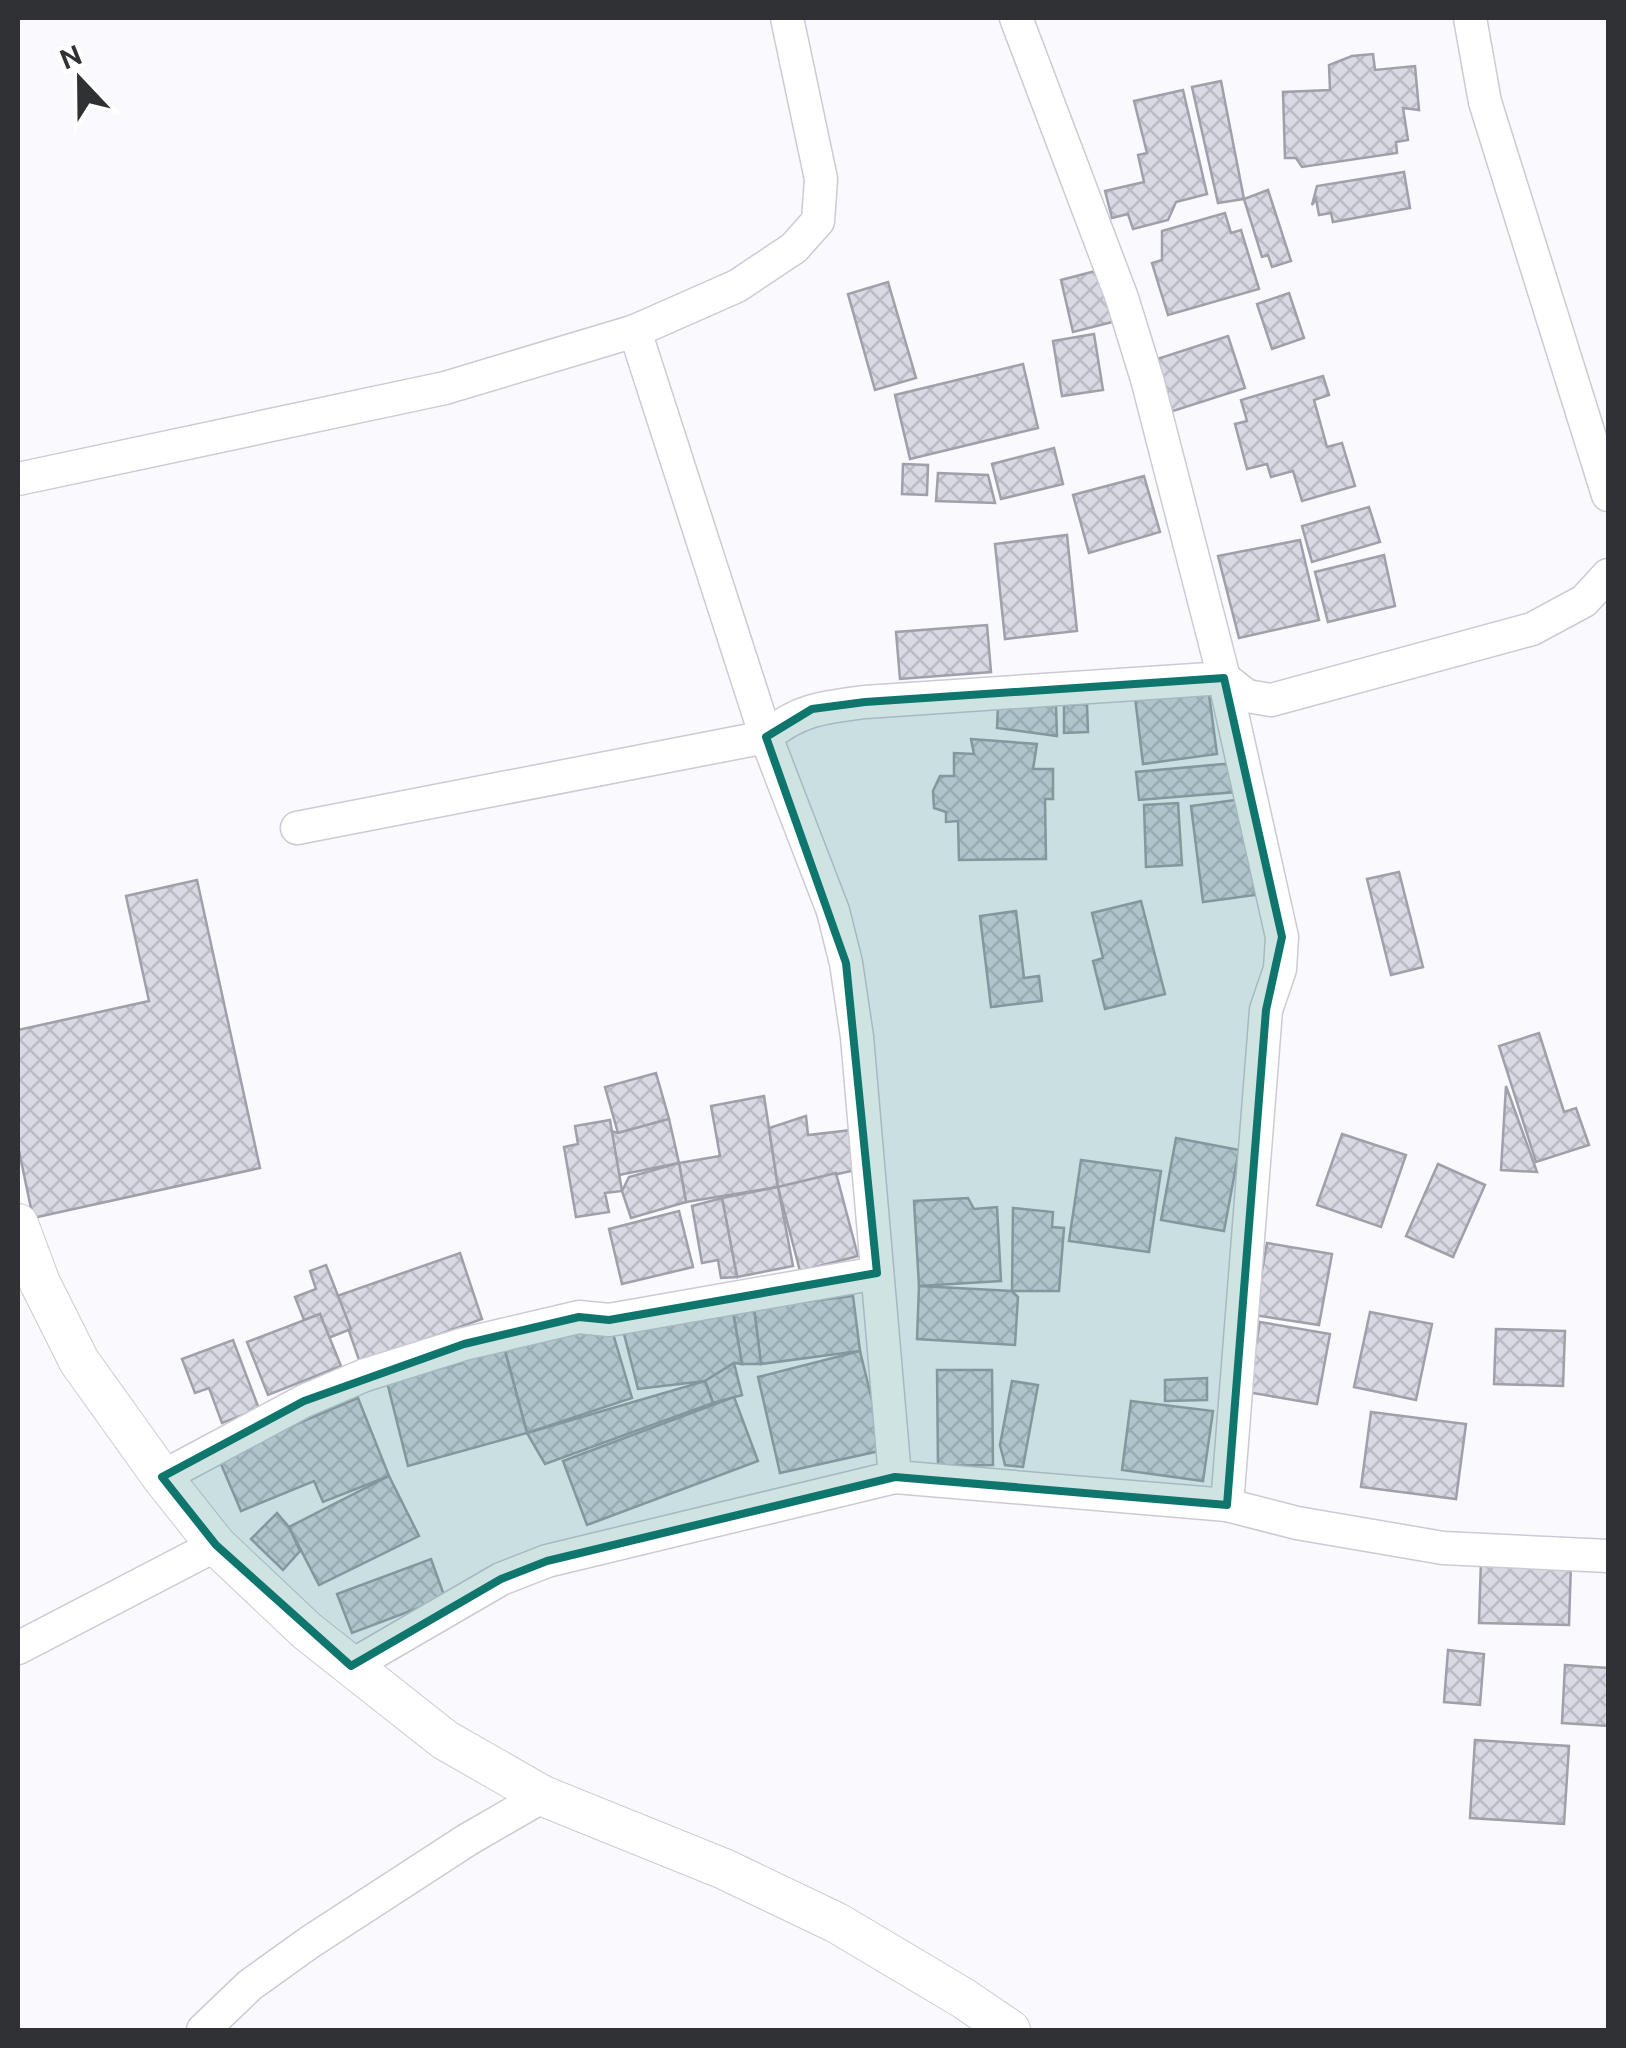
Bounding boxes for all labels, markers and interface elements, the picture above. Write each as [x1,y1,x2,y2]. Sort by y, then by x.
north arrow [30,30,130,130]
text: N [55,38,86,75]

